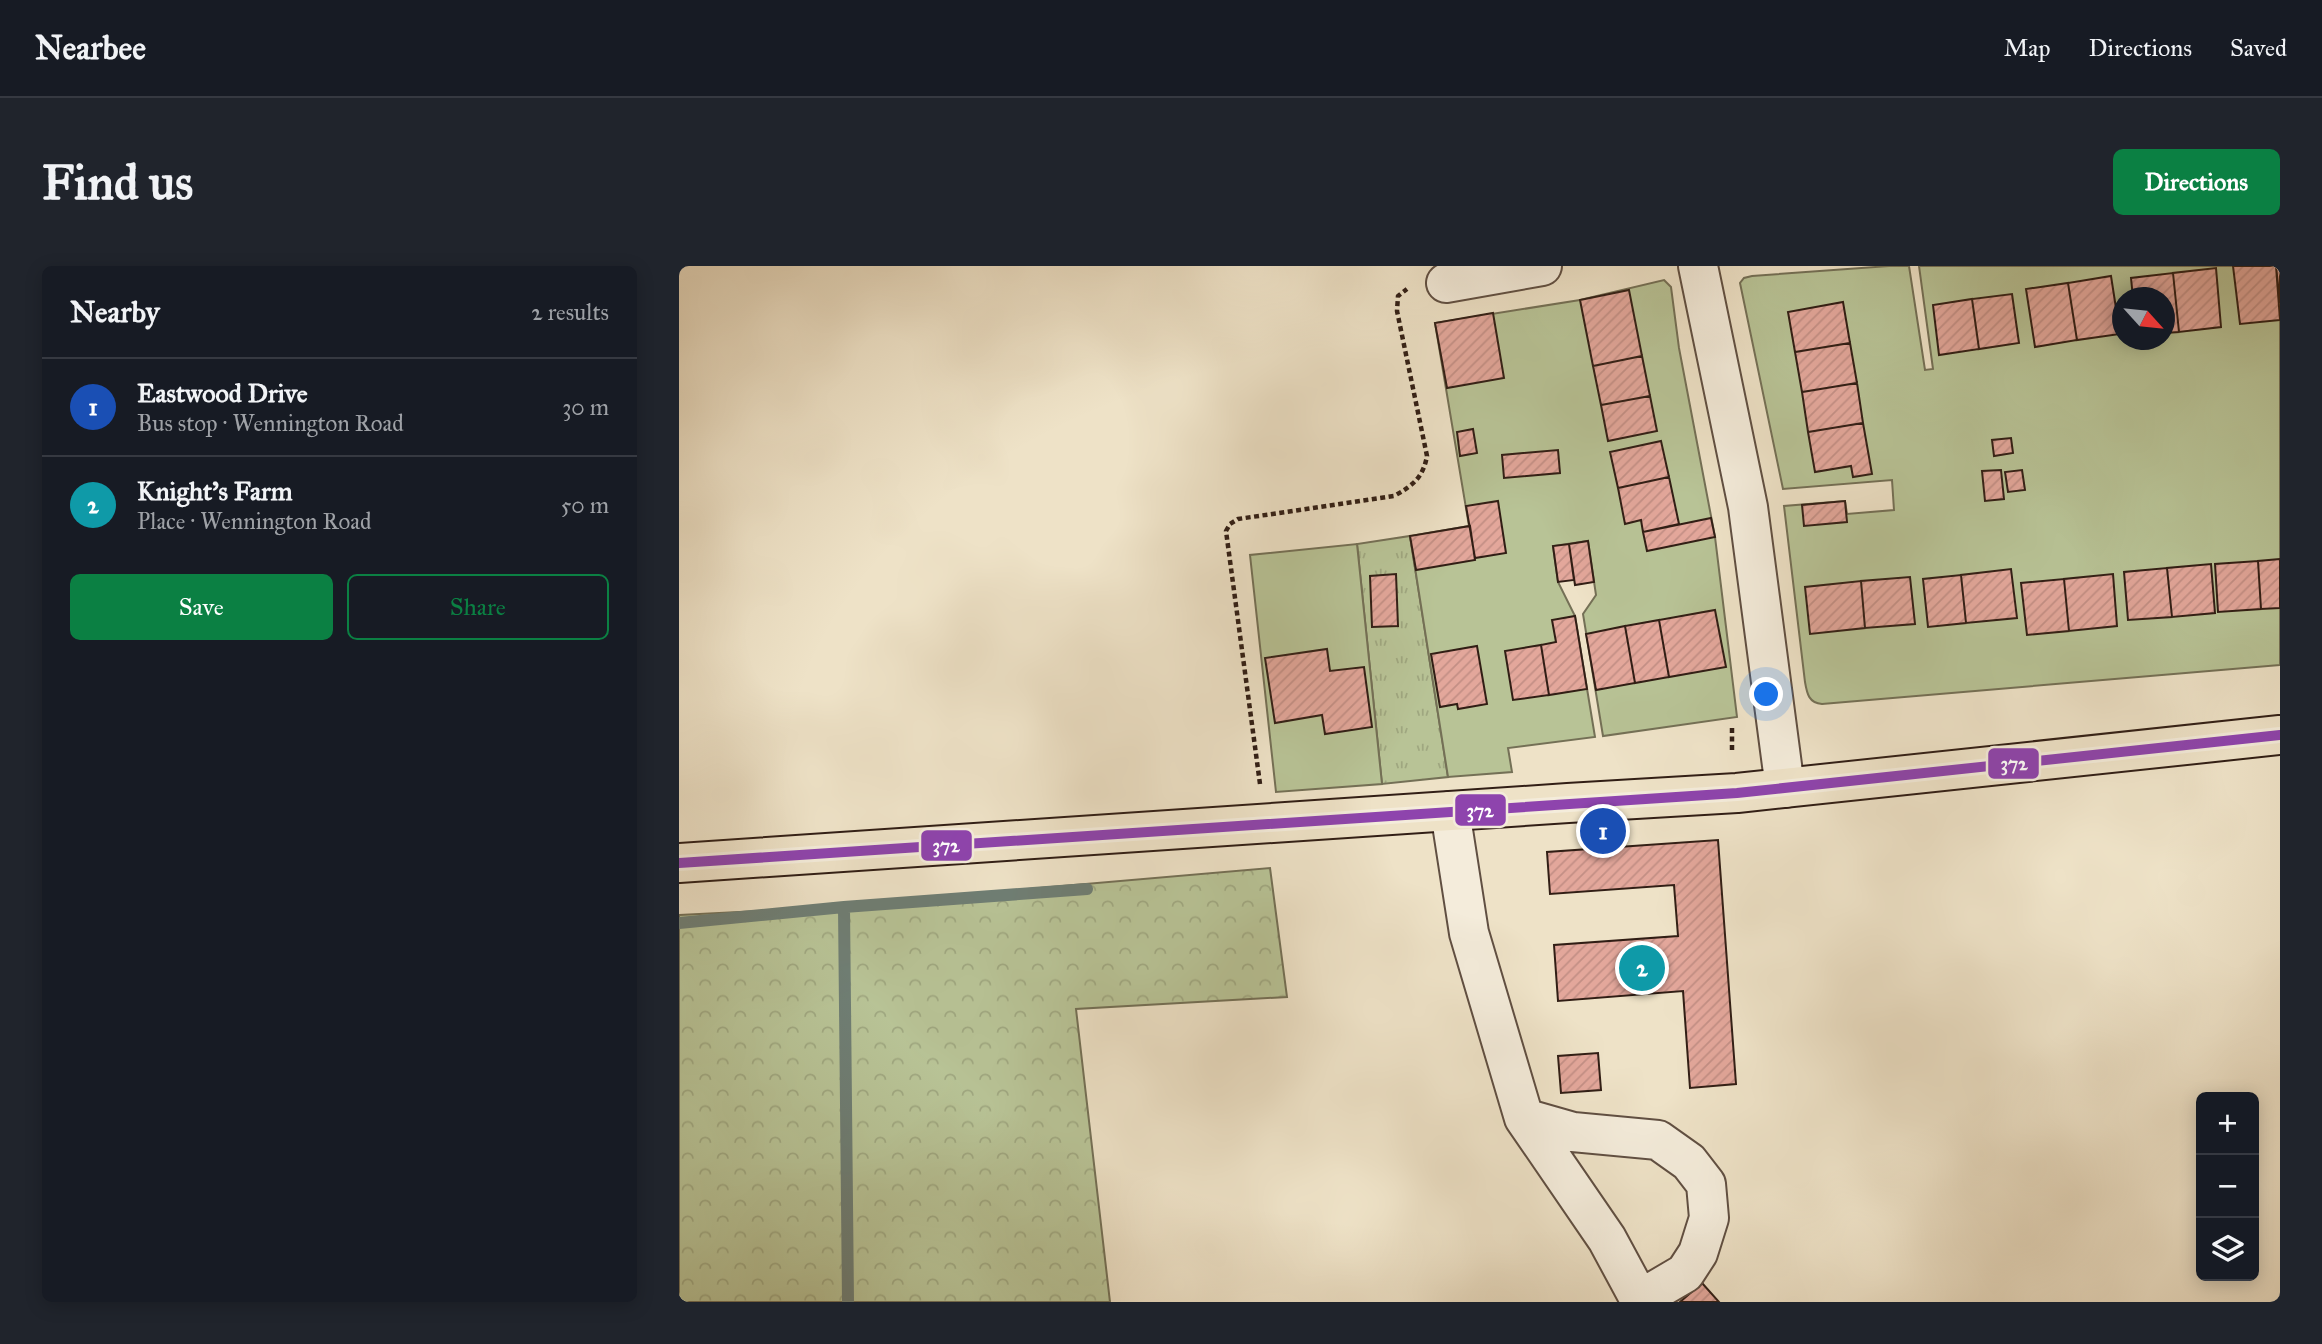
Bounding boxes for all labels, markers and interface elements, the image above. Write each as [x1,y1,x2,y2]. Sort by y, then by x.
text: Nearbee [35,28,146,68]
text: Map [2004,33,2051,63]
text: Directions [2089,33,2192,63]
text: Saved [2230,33,2287,63]
button: Directions [2113,149,2280,215]
text: Find us [42,153,193,212]
north arrow [2112,287,2175,350]
text: Nearby [70,294,160,330]
text: 2 results [531,298,609,326]
text: Eastwood Drive [137,377,308,409]
text: 1 [88,393,98,421]
text: 30 m [562,393,609,421]
text: Bus stop · Wennington Road [137,409,404,437]
text: Knight's Farm [137,475,293,507]
text: 2 [87,491,99,519]
text: 50 m [561,491,609,519]
text: Place · Wennington Road [137,507,371,535]
button: Save [70,574,333,640]
button: Share [347,574,609,640]
your location [1749,677,1783,711]
line badge: 372 [1987,747,2040,780]
text: 372 [2000,752,2028,776]
line badge: 372 [1454,793,1507,827]
text: 372 [1466,799,1494,823]
pin: 1 [1580,805,1626,857]
line badge: 372 [920,829,973,862]
text: 372 [932,834,960,858]
pin: 2 [1619,942,1665,994]
map controls [2196,1092,2259,1281]
button: + [2196,1092,2259,1155]
button: − [2196,1155,2259,1218]
button: layers [2196,1218,2259,1281]

